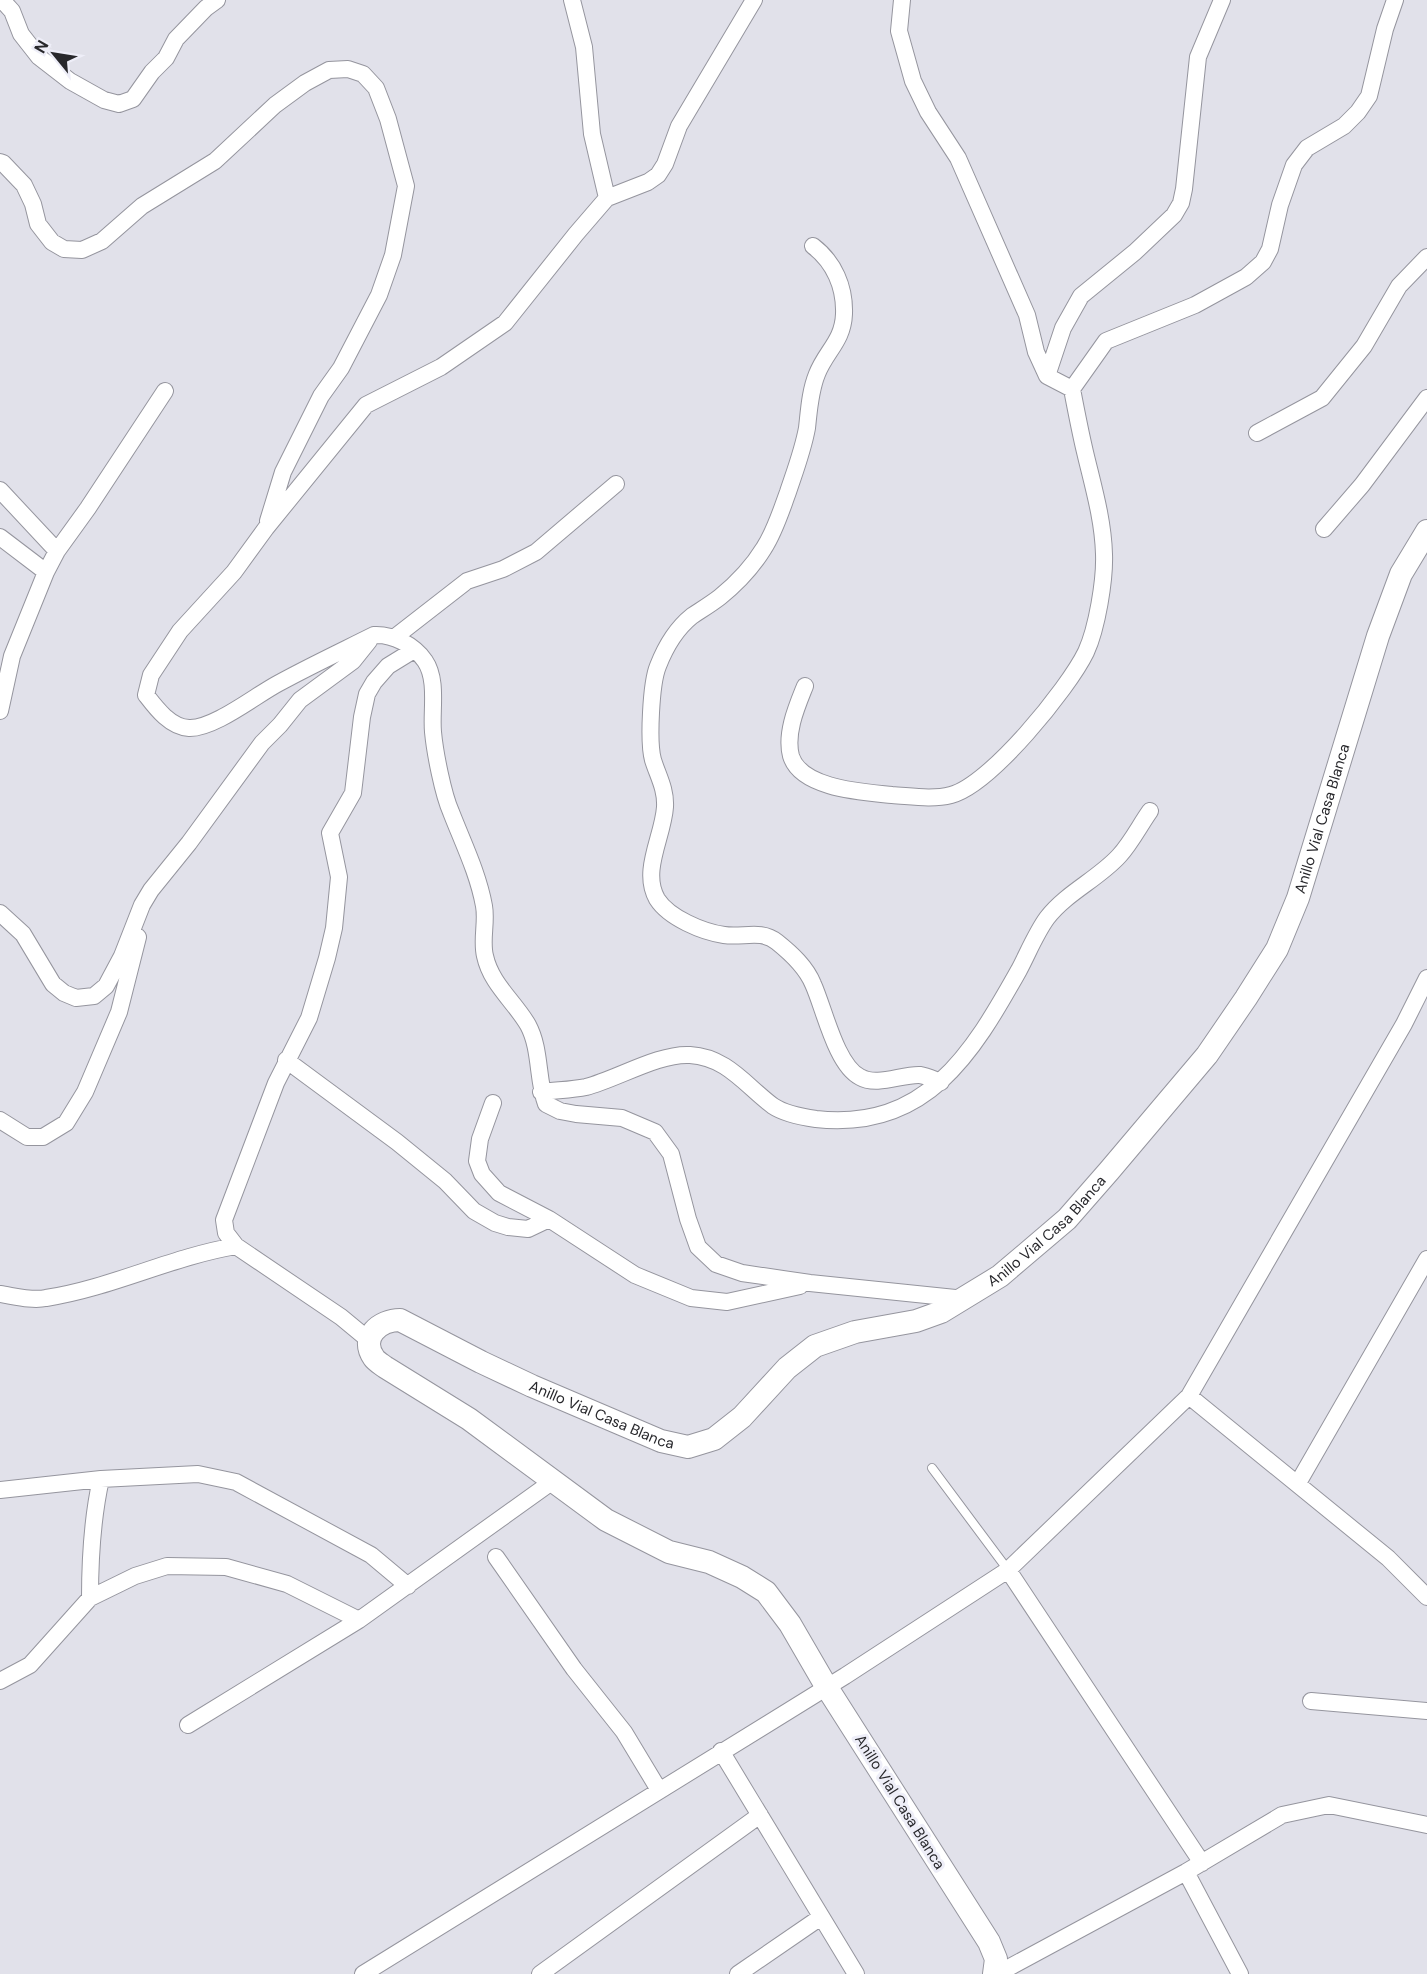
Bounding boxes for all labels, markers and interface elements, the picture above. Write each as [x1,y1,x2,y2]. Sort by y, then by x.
north arrow [24,24,84,84]
text: N [29,36,53,57]
street label: Anillo Vial Casa Blanca [1290,741,1355,896]
street label: Anillo Vial Casa Blanca [984,1171,1111,1291]
street label: Anillo Vial Casa Blanca [526,1376,676,1454]
street label: Anillo Vial Casa Blanca [850,1731,950,1873]

